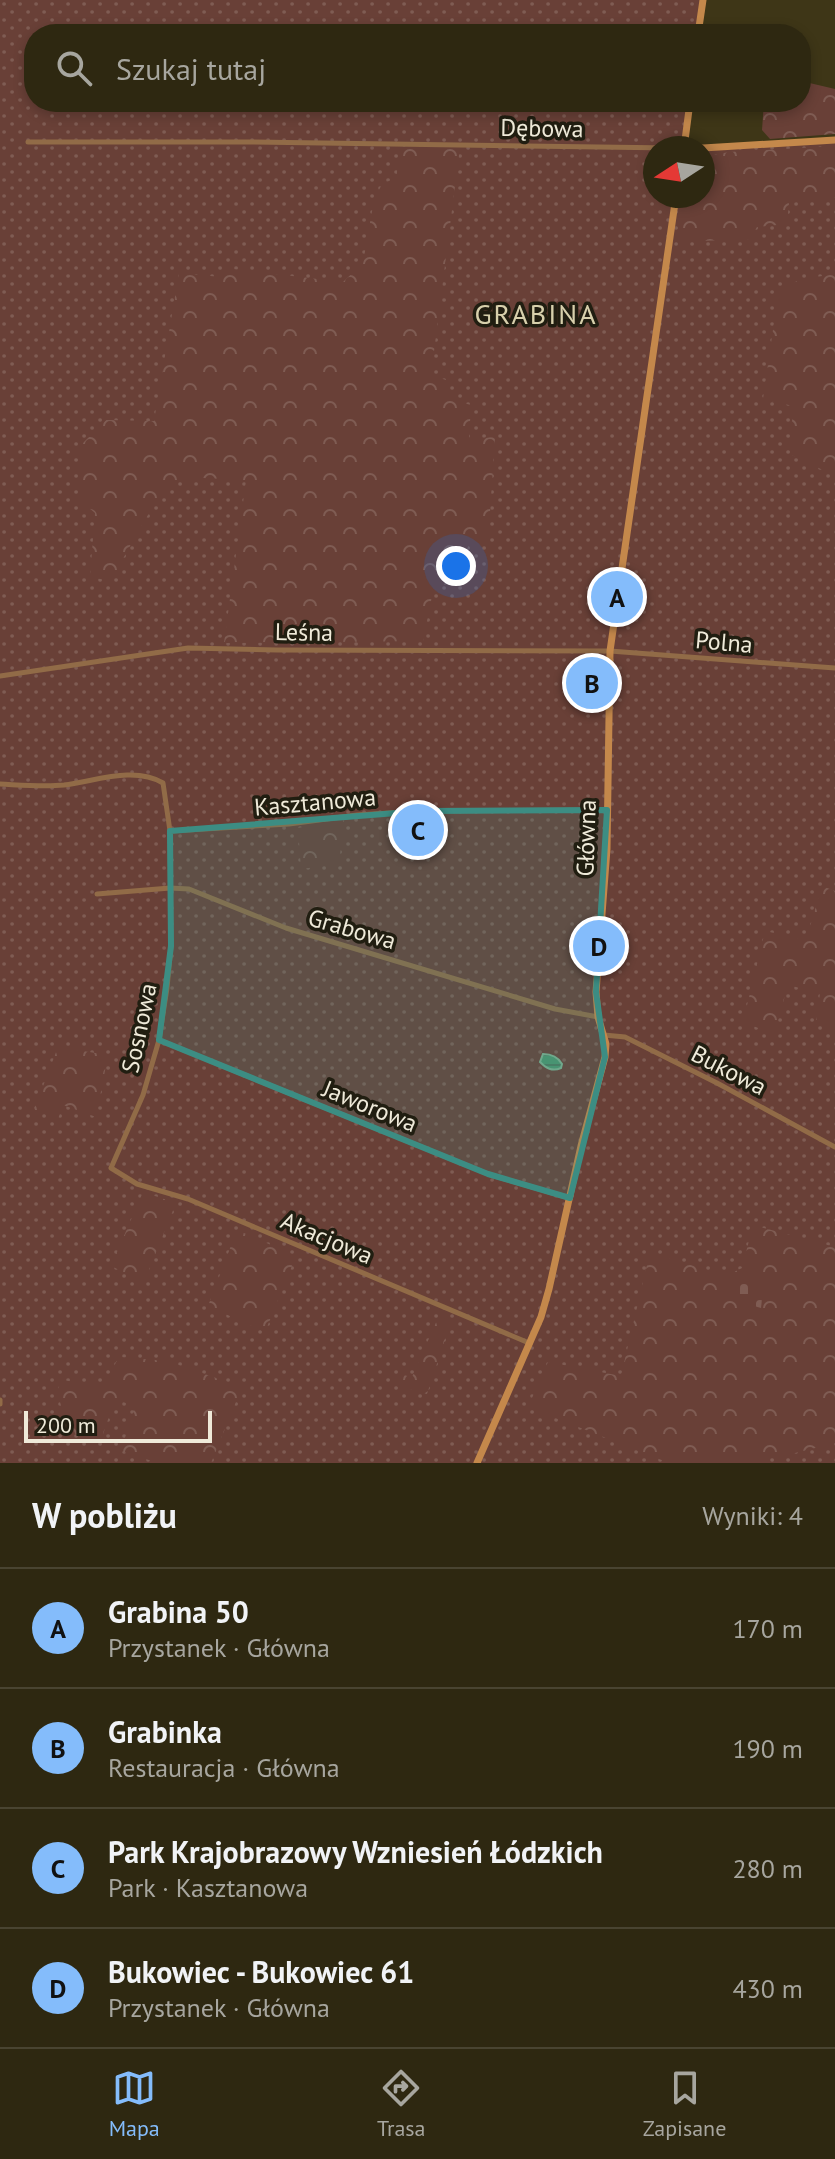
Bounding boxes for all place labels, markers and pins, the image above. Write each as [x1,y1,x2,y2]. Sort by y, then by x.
pin: A [591,567,643,627]
pin: B [566,653,618,713]
pin: C [392,800,444,860]
pin: D [573,916,625,976]

